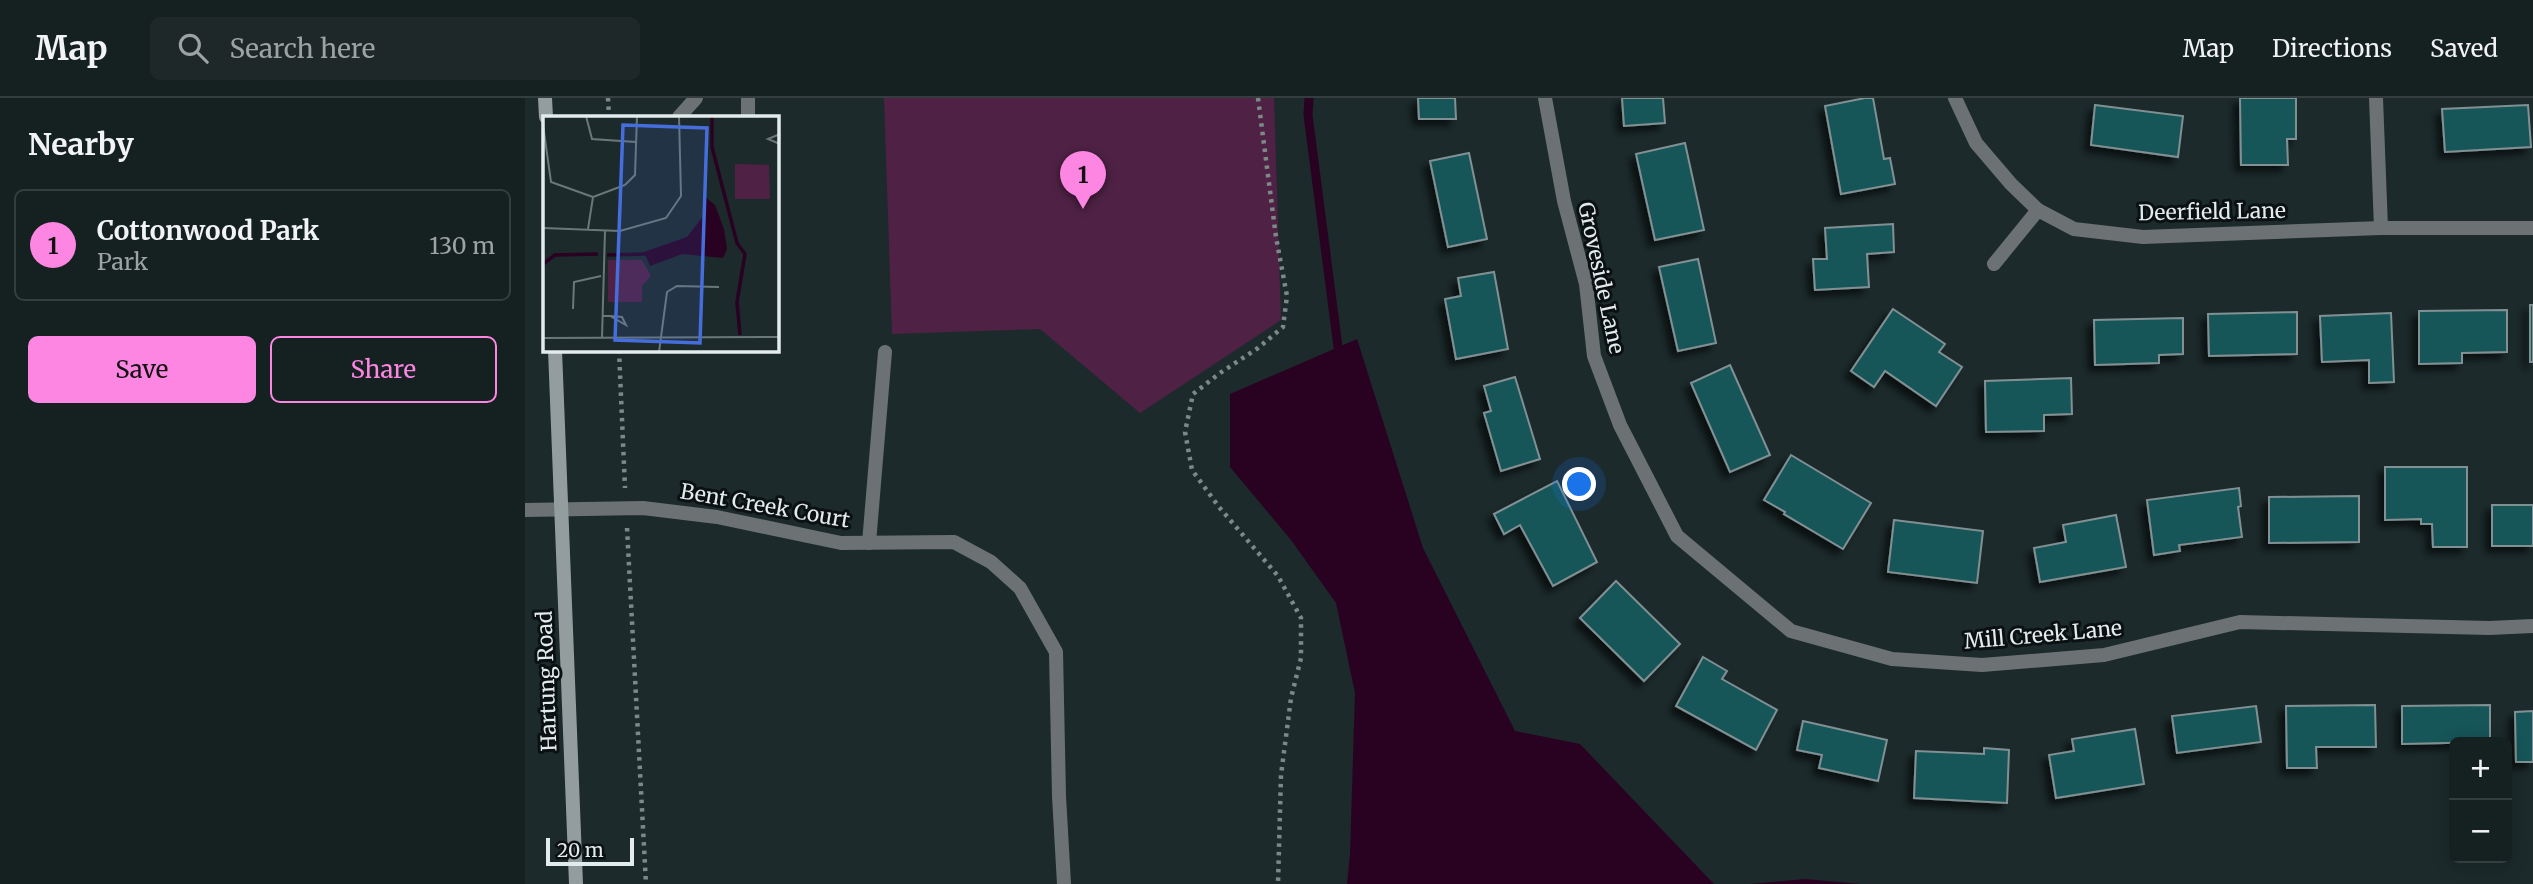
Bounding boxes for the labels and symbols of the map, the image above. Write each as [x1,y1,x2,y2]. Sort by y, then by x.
inset map [543,116,779,352]
pin: 1 [1060,151,1106,209]
street label: Deerfield Lane [2138,197,2286,226]
street label: Groveside Lane [1572,200,1631,356]
your location [1562,467,1596,501]
street label: Bent Creek Court [678,477,852,534]
street label: Hartung Road [531,610,562,752]
street label: Mill Creek Lane [1963,614,2123,655]
scale bar [546,835,633,867]

